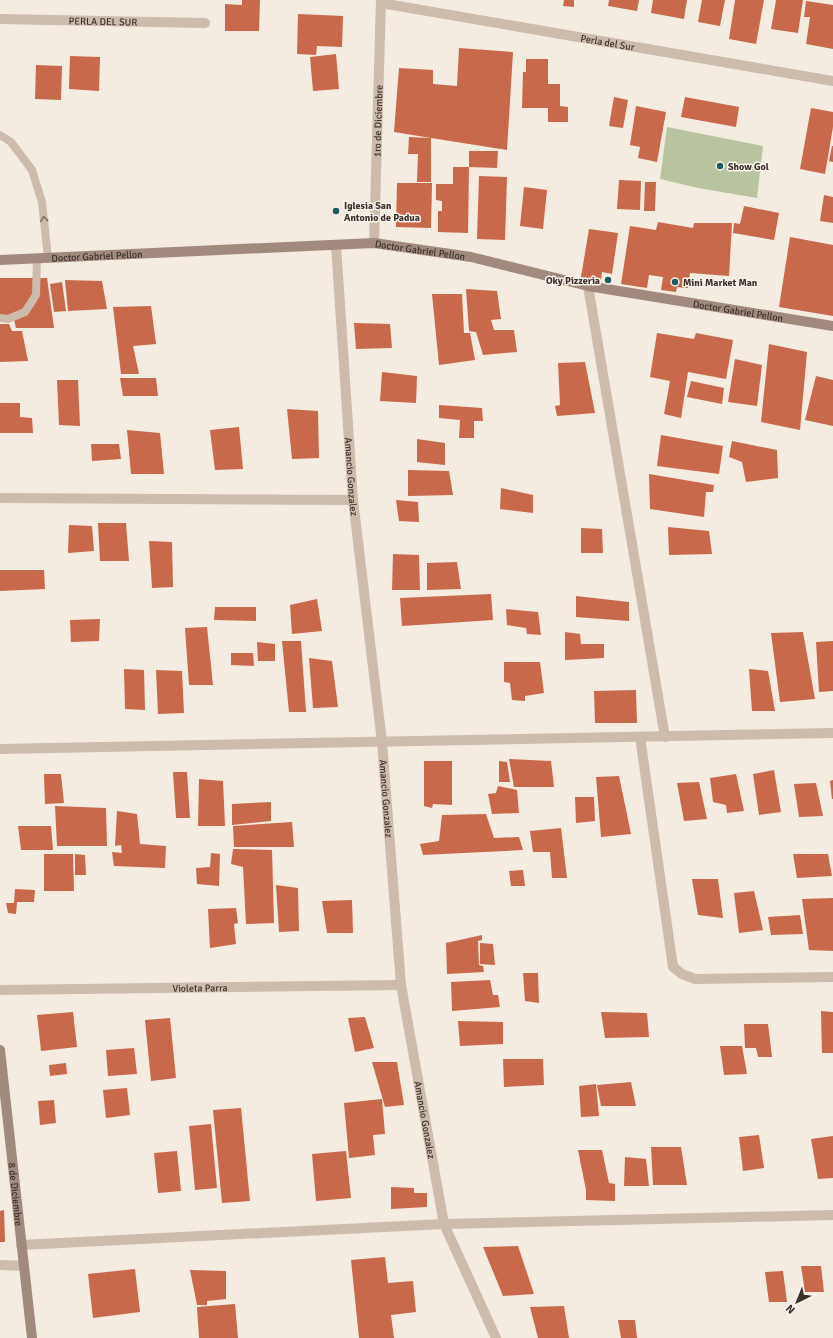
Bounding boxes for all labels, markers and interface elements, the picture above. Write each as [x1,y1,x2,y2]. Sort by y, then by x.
street label: PERLA DEL SUR [69,15,137,29]
street label: Perla del Sur [580,33,636,54]
street label: 1ro de Diciembre [371,85,386,157]
marker: Show Gol [715,161,725,171]
place label: Show Gol [728,161,769,173]
place label: Iglesia San Antonio de Padua [344,200,420,224]
marker: Iglesia San Antonio de Padua [331,206,341,216]
one-way arrow [40,216,49,222]
street label: Doctor Gabriel Pellon [374,238,466,263]
street label: Doctor Gabriel Pellon [51,249,143,265]
place label: Oky Pizzeria [546,275,600,287]
marker: Oky Pizzeria [603,275,613,285]
marker: Mini Market Man [670,277,680,287]
place label: Mini Market Man [683,277,758,289]
street label: Doctor Gabriel Pellon [692,298,784,325]
street label: Amancio Gonzalez [342,437,360,517]
street label: Amancio Gonzalez [376,759,395,839]
street label: Violeta Parra [172,982,228,995]
street label: Amancio Gonzalez [411,1080,437,1160]
street label: 8 de Diciembre [6,1162,24,1227]
north arrow [777,1282,817,1322]
text: N [783,1302,798,1316]

